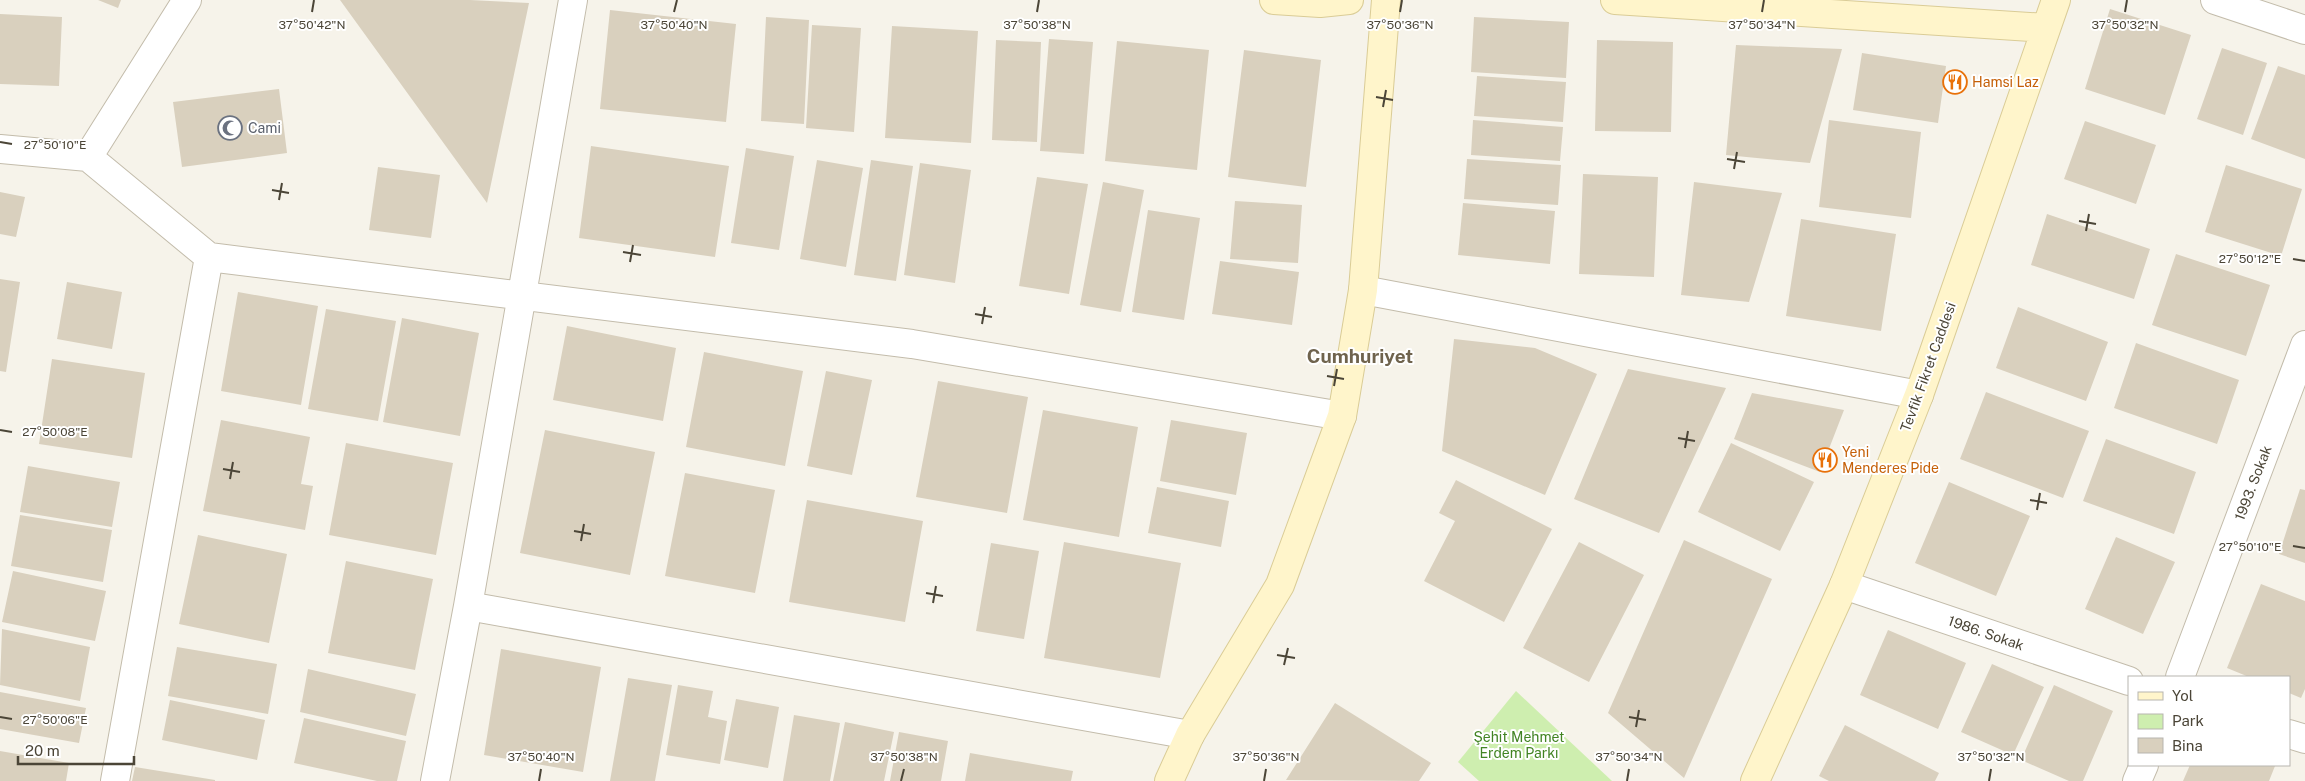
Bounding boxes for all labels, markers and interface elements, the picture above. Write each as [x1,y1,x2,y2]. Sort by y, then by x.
text: 37°50'42"N [279,18,345,32]
text: 37°50'40"N [640,18,708,32]
text: 37°50'38"N [1003,18,1071,32]
text: 37°50'36"N [1366,18,1434,32]
text: 37°50'34"N [1728,18,1796,32]
text: 37°50'32"N [2092,18,2158,32]
restaurant icon: Hamsi Laz [1942,69,1968,95]
place label: Hamsi Laz [1972,74,2039,90]
mosque icon: Cami [217,115,243,141]
place label: Cami [248,120,281,136]
text: 27°50'10"E [24,138,86,152]
text: 27°50'12"E [2219,252,2281,266]
street label: Tevfik Fikret Caddesi [1897,300,1959,434]
district label: Cumhuriyet [1307,345,1413,367]
text: 27°50'08"E [22,425,88,439]
street label: 1993. Sokak [2231,443,2275,523]
place label: Yeni Menderes Pide [1842,444,1939,476]
restaurant icon: Yeni Menderes Pide [1812,447,1838,473]
text: 27°50'10"E [2219,540,2281,554]
street label: 1986. Sokak [1946,613,2026,653]
legend [2128,676,2290,766]
text: Yol [2172,687,2193,704]
text: Park [2172,712,2204,729]
text: 27°50'06"E [22,713,88,727]
park label: Şehit Mehmet Erdem Parkı [1473,729,1565,761]
scale bar [18,734,134,766]
text: Bina [2172,737,2203,754]
text: 20 m [25,742,60,759]
text: 37°50'40"N [507,750,575,764]
text: 37°50'38"N [870,750,938,764]
text: 37°50'36"N [1232,750,1300,764]
text: 37°50'34"N [1595,750,1663,764]
text: 37°50'32"N [1958,750,2024,764]

